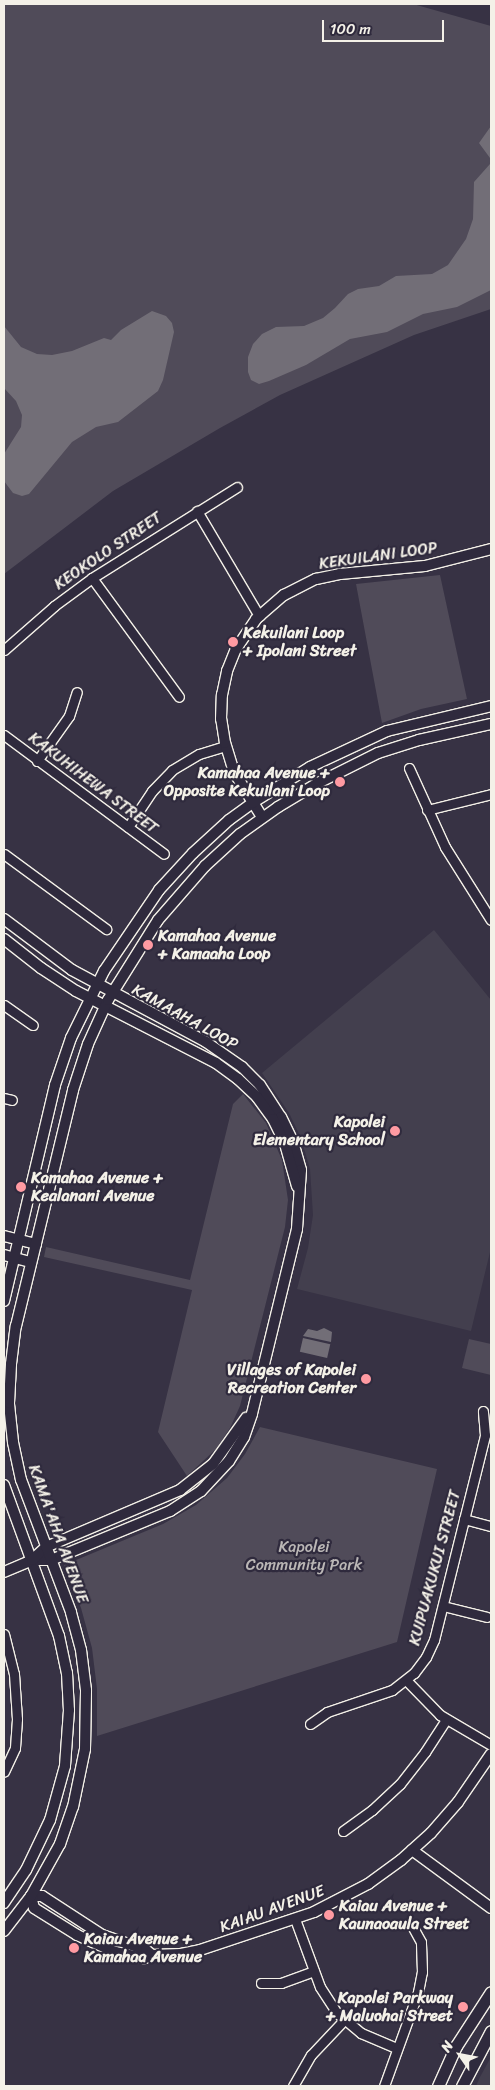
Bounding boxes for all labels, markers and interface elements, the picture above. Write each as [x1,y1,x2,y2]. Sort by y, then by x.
scale bar [325,10,448,42]
text: 100 m [330,16,371,42]
street label: KEOKOLO STREET [51,508,165,594]
street label: KEKUILANI LOOP [318,538,438,574]
place label: Kekuilani Loop + Ipolani Street [243,623,356,661]
marker: Kekuilani Loop + Ipolani Street [227,636,239,648]
street label: KAKUHIHEWA STREET [24,728,162,838]
place label: Kamahaa Avenue + Opposite Kekuilani Loop [163,763,330,801]
marker: Kamahaa Avenue + Opposite Kekuilani Loop [334,776,346,788]
place label: Kamahaa Avenue + Kamaaha Loop [158,926,276,964]
marker: Kamahaa Avenue + Kamaaha Loop [142,939,154,951]
street label: KAMAAHA LOOP [129,980,241,1054]
place label: Kapolei Elementary School [253,1112,385,1150]
marker: Kapolei Elementary School [389,1125,401,1137]
place label: Kamahaa Avenue + Kealanani Avenue [31,1168,163,1206]
marker: Kamahaa Avenue + Kealanani Avenue [15,1181,27,1193]
place label: Villages of Kapolei Recreation Center [227,1360,356,1398]
marker: Villages of Kapolei Recreation Center [360,1373,372,1385]
street label: KAMA'AHA AVENUE [24,1462,92,1606]
street label: KUIPUAKUKUI STREET [405,1488,465,1648]
park label: Kapolei Community Park [246,1537,362,1575]
street label: KAIAU AVENUE [217,1881,327,1937]
place label: Kaiau Avenue + Kaunaoaula Street [339,1896,470,1934]
marker: Kaiau Avenue + Kaunaoaula Street [323,1909,335,1921]
place label: Kaiau Avenue + Kamahaa Avenue [84,1929,202,1967]
marker: Kaiau Avenue + Kamahaa Avenue [68,1942,80,1954]
place label: Kapolei Parkway + Maluohai Street [325,1988,453,2026]
marker: Kapolei Parkway + Maluohai Street [457,2001,469,2013]
north arrow [435,2030,485,2080]
text: N [434,2036,460,2057]

